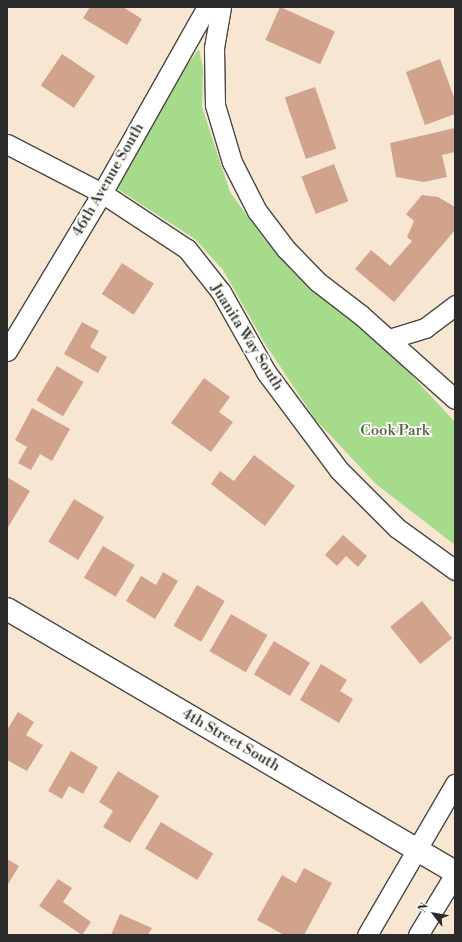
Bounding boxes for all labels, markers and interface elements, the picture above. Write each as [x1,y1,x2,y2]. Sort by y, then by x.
street label: 46th Avenue South [68,120,148,240]
street label: Juanita Way South [207,280,287,394]
park label: Cook Park [360,422,430,440]
street label: 4th Street South [179,705,283,775]
north arrow [414,894,454,934]
text: N [415,900,432,915]

